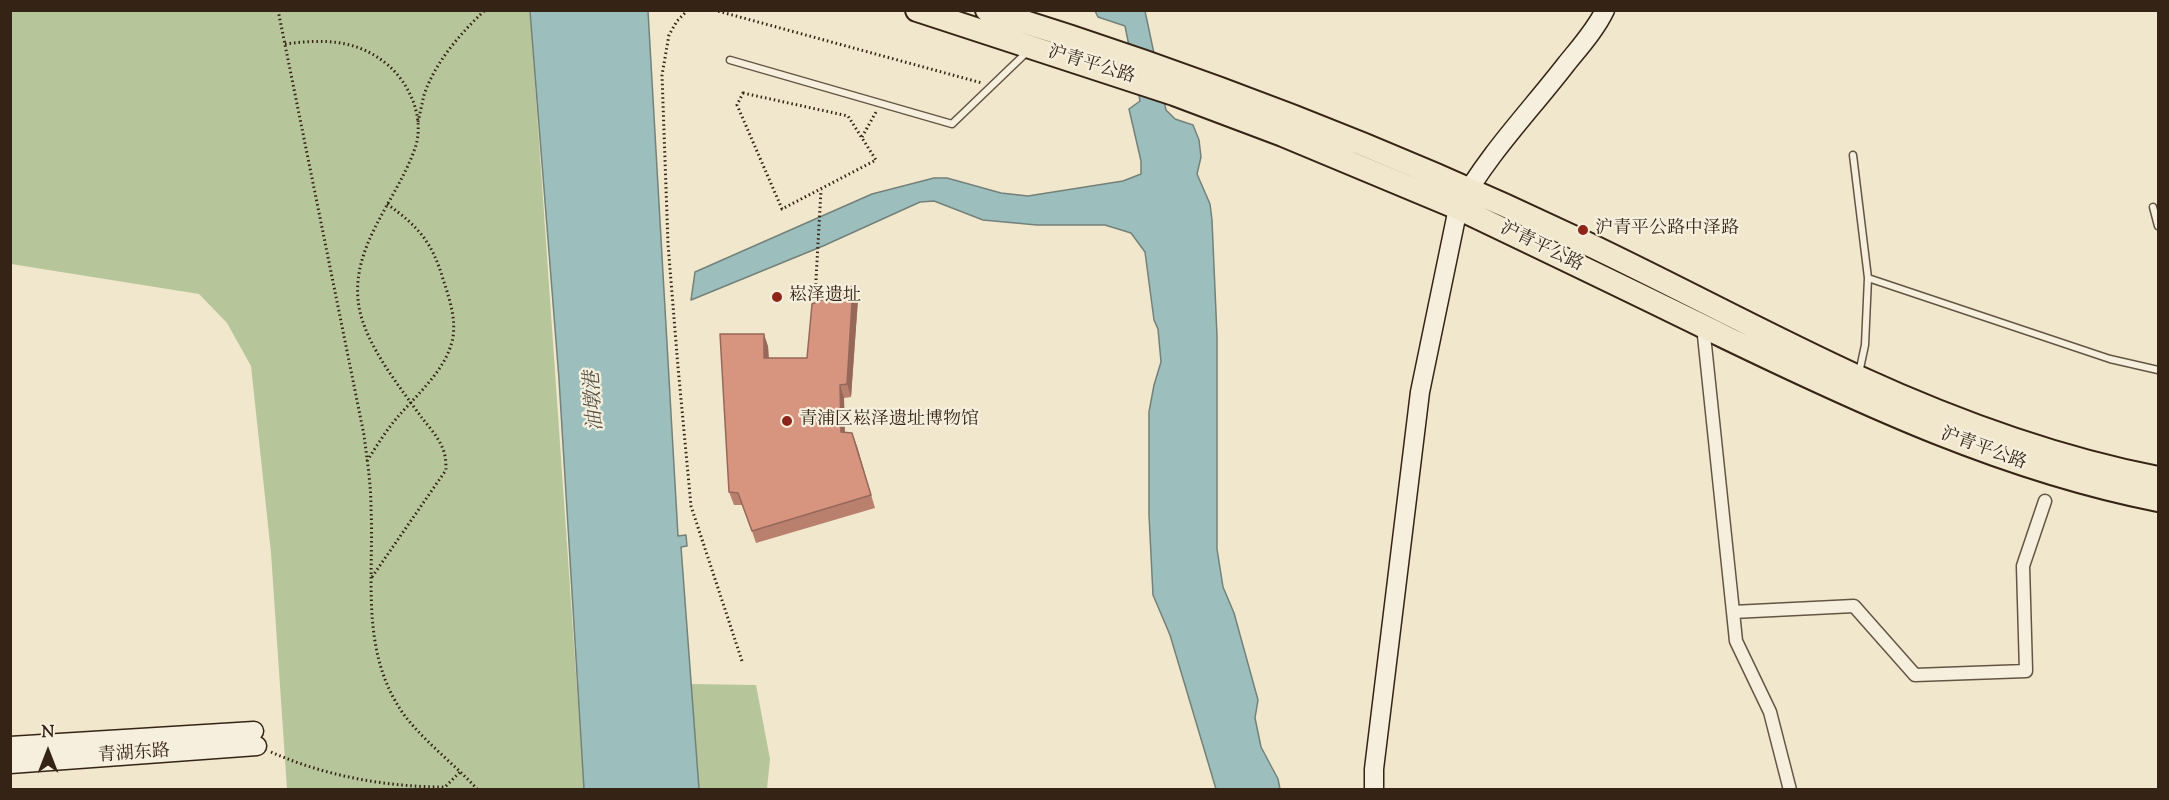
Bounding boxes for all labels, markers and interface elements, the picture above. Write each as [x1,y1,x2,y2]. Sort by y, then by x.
street label: 沪青平公路 [1045,43,1137,89]
street label: 沪青平公路 [1496,219,1586,277]
place label: 沪青平公路中泽路 [1595,219,1739,241]
marker: 沪青平公路中泽路 [1576,223,1590,237]
place label: 崧泽遗址 [789,286,861,308]
marker: 崧泽遗址 [770,290,784,304]
water label: 油墩港 [582,370,610,432]
place label: 青浦区崧泽遗址博物馆 [799,410,979,432]
marker: 青浦区崧泽遗址博物馆 [780,414,794,428]
street label: 沪青平公路 [1937,424,2029,476]
north arrow [18,722,78,782]
text: N [42,722,54,745]
street label: 青湖东路 [97,742,171,768]

